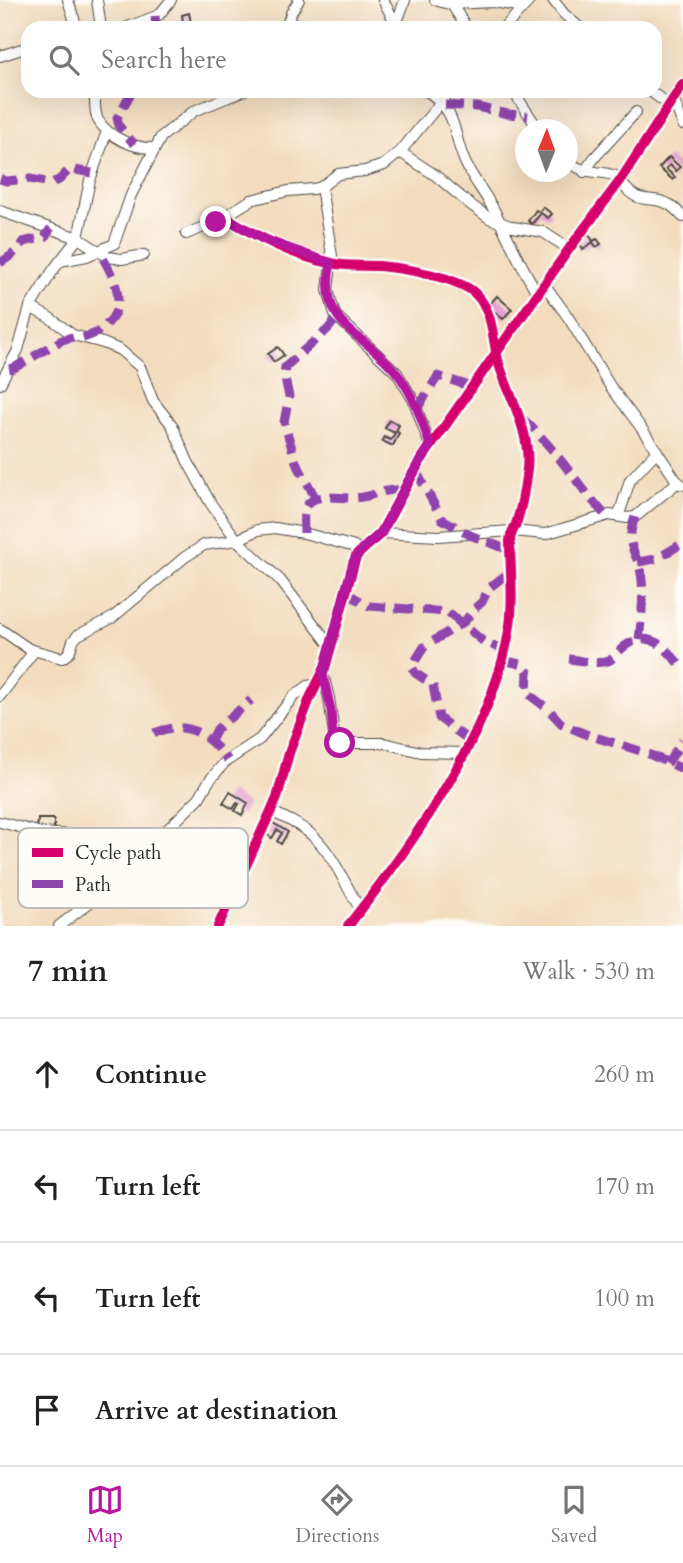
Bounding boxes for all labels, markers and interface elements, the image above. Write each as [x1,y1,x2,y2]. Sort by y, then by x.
search box [21,21,662,98]
icon: search [45,41,83,79]
text: Search here [101,42,227,77]
north arrow [515,119,578,182]
route end [200,206,231,237]
route start [324,727,355,758]
legend [18,828,248,908]
text: Cycle path [75,840,162,866]
text: Path [75,872,111,898]
text: 7 min [28,951,108,992]
text: Walk · 530 m [522,956,655,987]
icon: ahead [28,1055,66,1093]
text: Continue [95,1057,207,1092]
text: 260 m [594,1059,655,1090]
icon: left [28,1167,66,1205]
text: Turn left [95,1169,200,1204]
text: 170 m [594,1171,655,1202]
icon: left [28,1279,66,1317]
text: Turn left [95,1281,200,1316]
text: 100 m [594,1283,655,1314]
icon: arrive [28,1391,66,1429]
text: Arrive at destination [95,1393,338,1428]
tab: Map [86,1481,124,1549]
tab: Directions [296,1481,379,1549]
tab: Saved [551,1481,597,1549]

